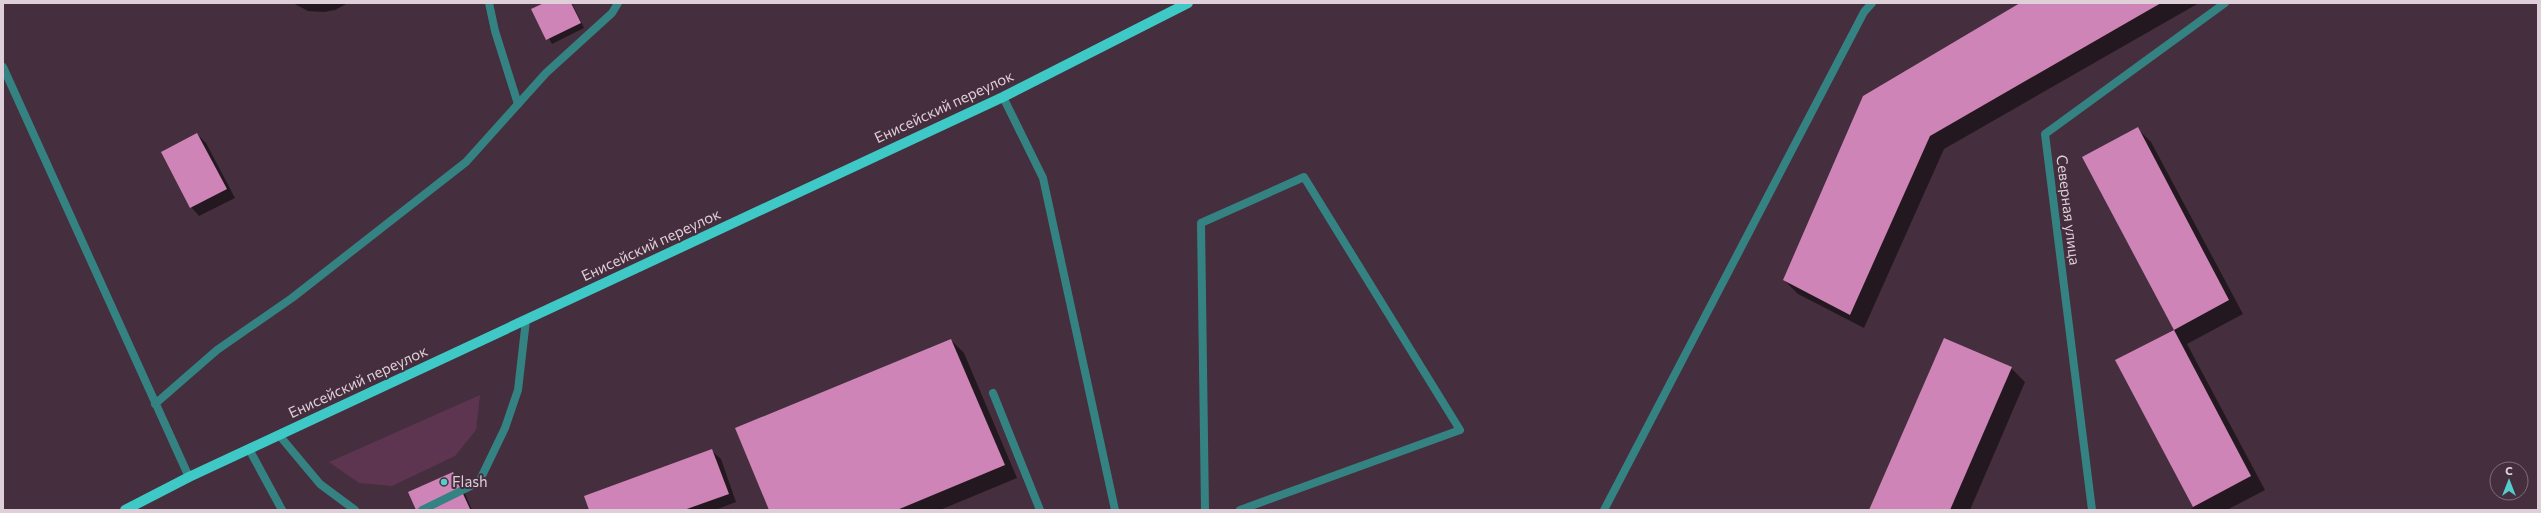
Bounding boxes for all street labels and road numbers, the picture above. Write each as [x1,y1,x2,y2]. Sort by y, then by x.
street label: Енисейский переулок [871,66,1016,146]
street label: Северная улица [2053,154,2085,266]
street label: Енисейский переулок [578,204,723,284]
street label: Енисейский переулок [285,341,430,421]

